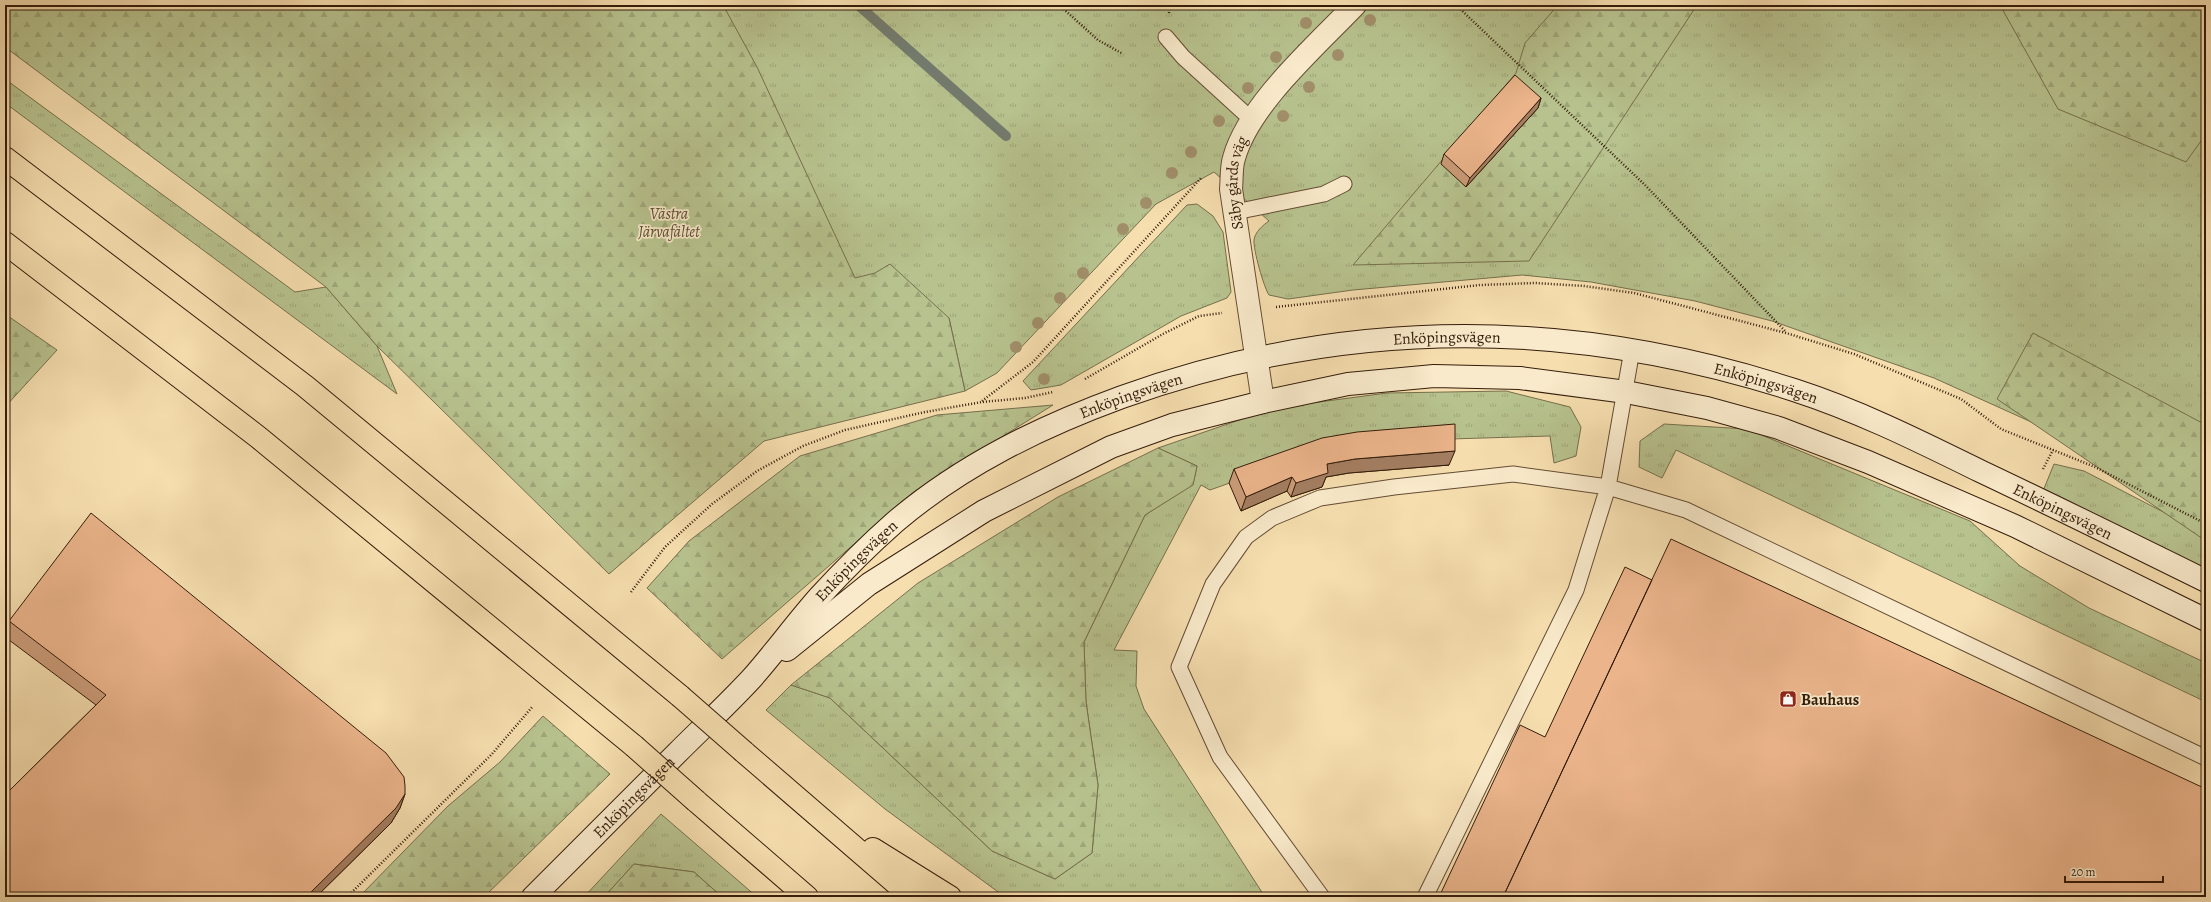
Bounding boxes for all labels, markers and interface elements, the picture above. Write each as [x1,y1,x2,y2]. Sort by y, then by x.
street label: Säby gårds väg [1221,132,1253,231]
park label: Västra Järvafältet [637,203,701,243]
street label: Enköpingsvägen [1392,326,1501,351]
street label: Enköpingsvägen [1711,357,1821,409]
street label: Enköpingsvägen [1076,368,1185,424]
street label: Enköpingsvägen [2009,478,2116,545]
street label: Enköpingsvägen [810,515,903,607]
shop icon: Bauhaus [1778,689,1798,709]
place label: Bauhaus [1801,689,1859,711]
street label: Enköpingsvägen [588,751,680,843]
scale bar [2065,858,2163,884]
text: 20 m [2071,864,2095,880]

